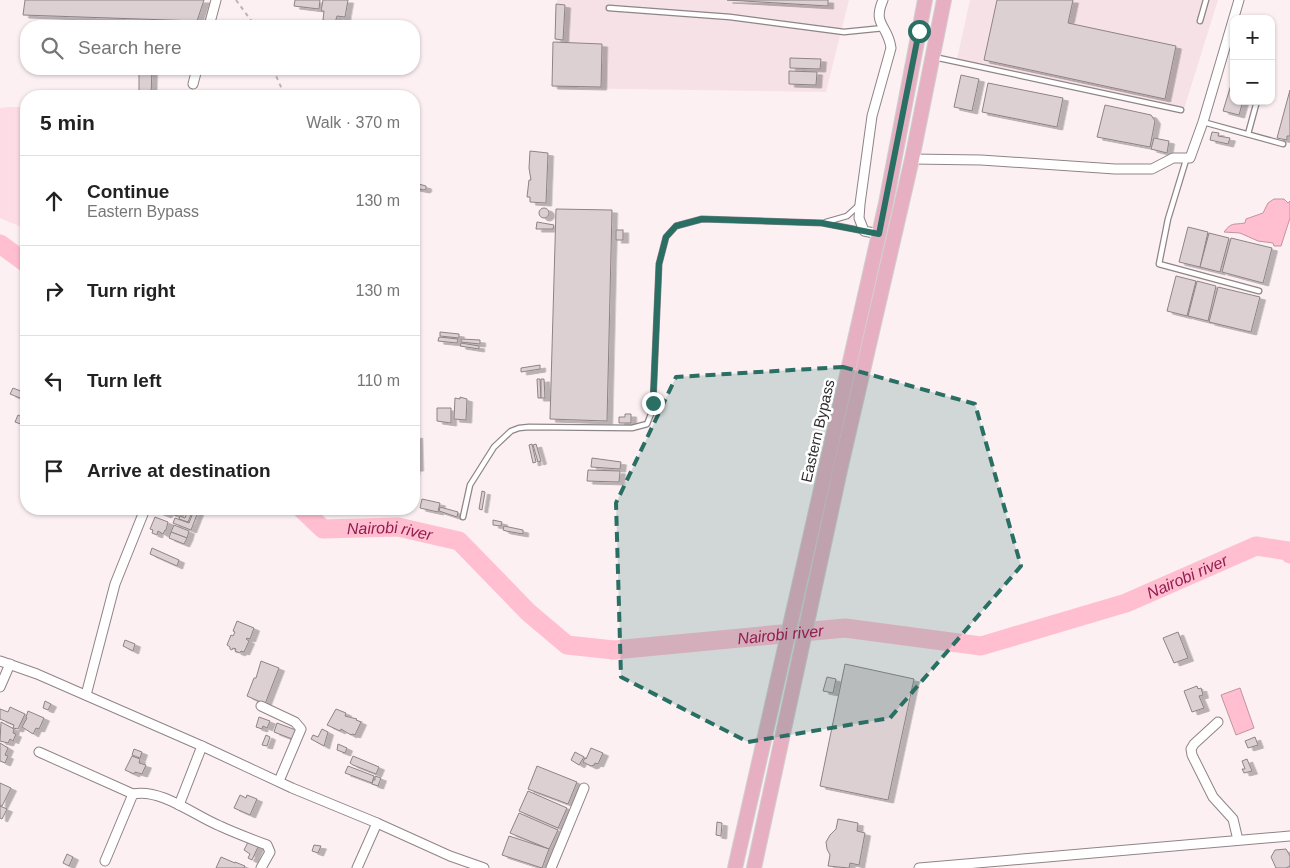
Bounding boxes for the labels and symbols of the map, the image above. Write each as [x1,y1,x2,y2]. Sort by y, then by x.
route start [908,20,931,43]
street label: Eastern Bypass [797,378,838,484]
route end [642,392,665,415]
water label: Nairobi river [347,519,435,544]
water label: Nairobi river [1144,551,1231,602]
water label: Nairobi river [737,622,825,647]

